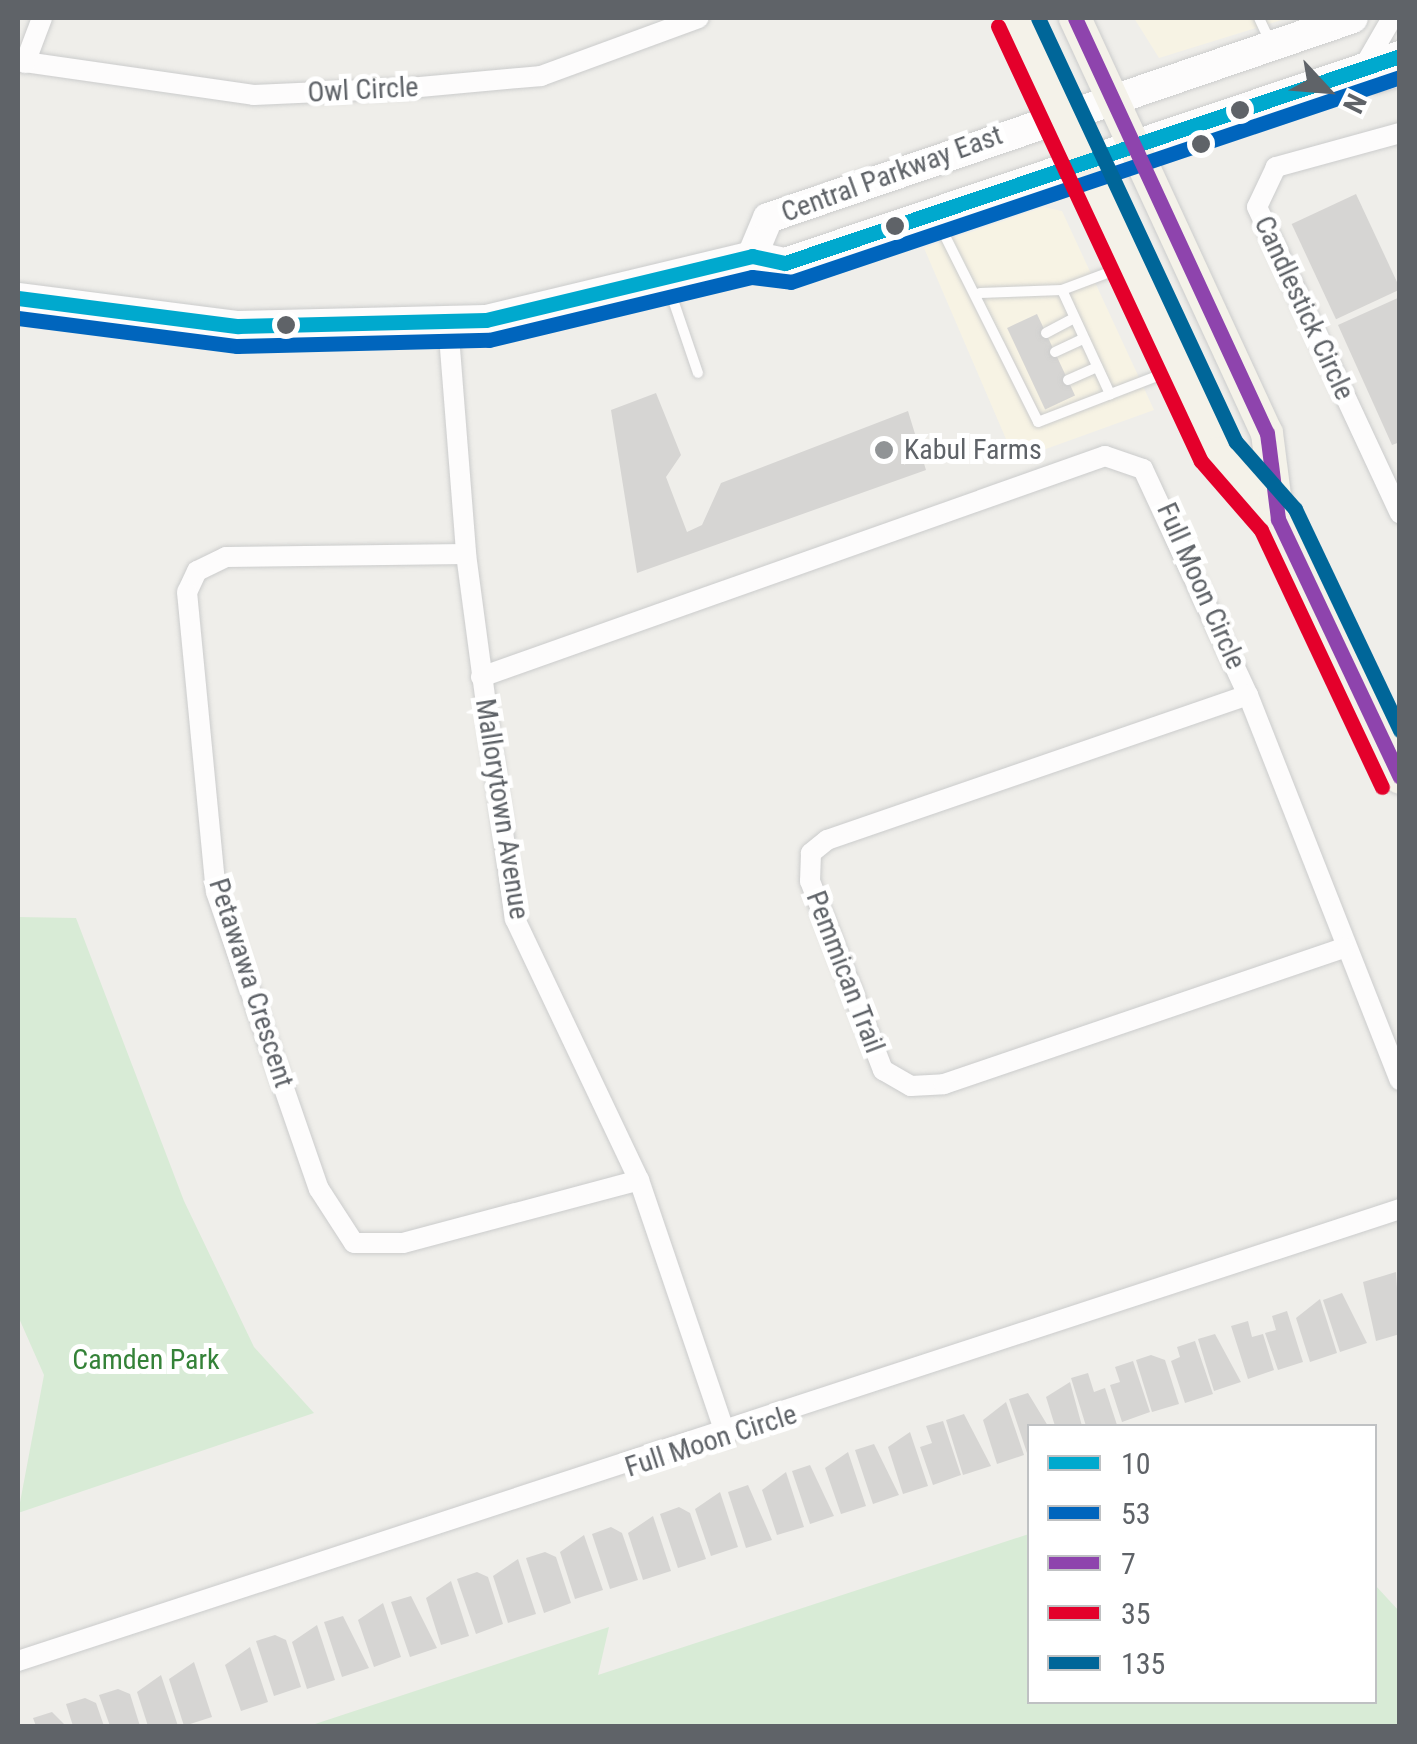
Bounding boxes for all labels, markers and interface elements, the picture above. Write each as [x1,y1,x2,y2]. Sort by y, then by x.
north arrow [1277,40,1377,140]
street label: Owl Circle [307,70,419,110]
text: N [1336,88,1373,118]
unlabelled marker [1230,100,1250,120]
street label: Central Parkway East [777,118,1007,230]
unlabelled marker [1191,134,1211,154]
street label: Candlestick Circle [1247,211,1361,405]
unlabelled marker [885,216,905,236]
unlabelled marker [276,315,296,335]
place label: Kabul Farms [904,433,1042,467]
marker: Kabul Farms [873,439,895,461]
street label: Full Moon Circle [1149,498,1253,674]
street label: Mallorytown Avenue [468,696,536,922]
street label: Petawawa Crescent [201,874,301,1092]
street label: Pemmican Trail [799,886,891,1058]
park label: Camden Park [72,1343,220,1377]
street label: Full Moon Circle [621,1397,801,1485]
legend [1027,1424,1377,1704]
text: 10 [1121,1446,1151,1481]
text: 53 [1121,1496,1151,1531]
text: 7 [1121,1546,1136,1581]
text: 35 [1121,1596,1151,1631]
text: 135 [1121,1646,1165,1681]

